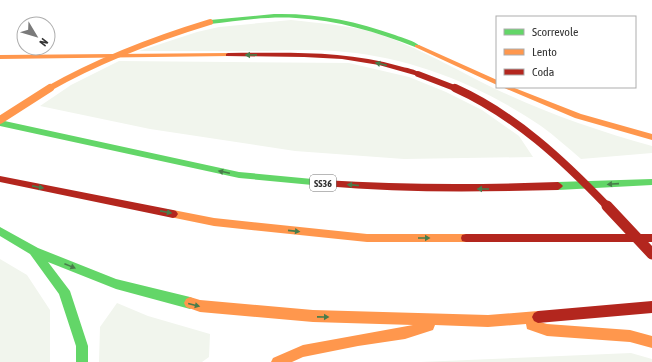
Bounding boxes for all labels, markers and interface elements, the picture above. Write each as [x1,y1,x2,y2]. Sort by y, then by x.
north arrow [16,16,56,56]
legend [496,16,636,88]
text: Scorrevole [532,25,579,39]
text: N [37,36,51,48]
text: Lento [532,45,557,59]
one-way arrow [244,52,257,58]
one-way arrow [374,61,387,67]
text: Coda [532,65,554,79]
one-way arrow [218,168,230,174]
road number: SS36 [310,175,336,191]
one-way arrow [607,181,619,188]
one-way arrow [347,182,359,189]
one-way arrow [32,184,44,190]
one-way arrow [477,185,489,192]
one-way arrow [160,210,172,216]
one-way arrow [288,227,300,234]
one-way arrow [418,235,431,241]
one-way arrow [65,263,76,269]
one-way arrow [188,302,200,308]
one-way arrow [317,314,330,320]

